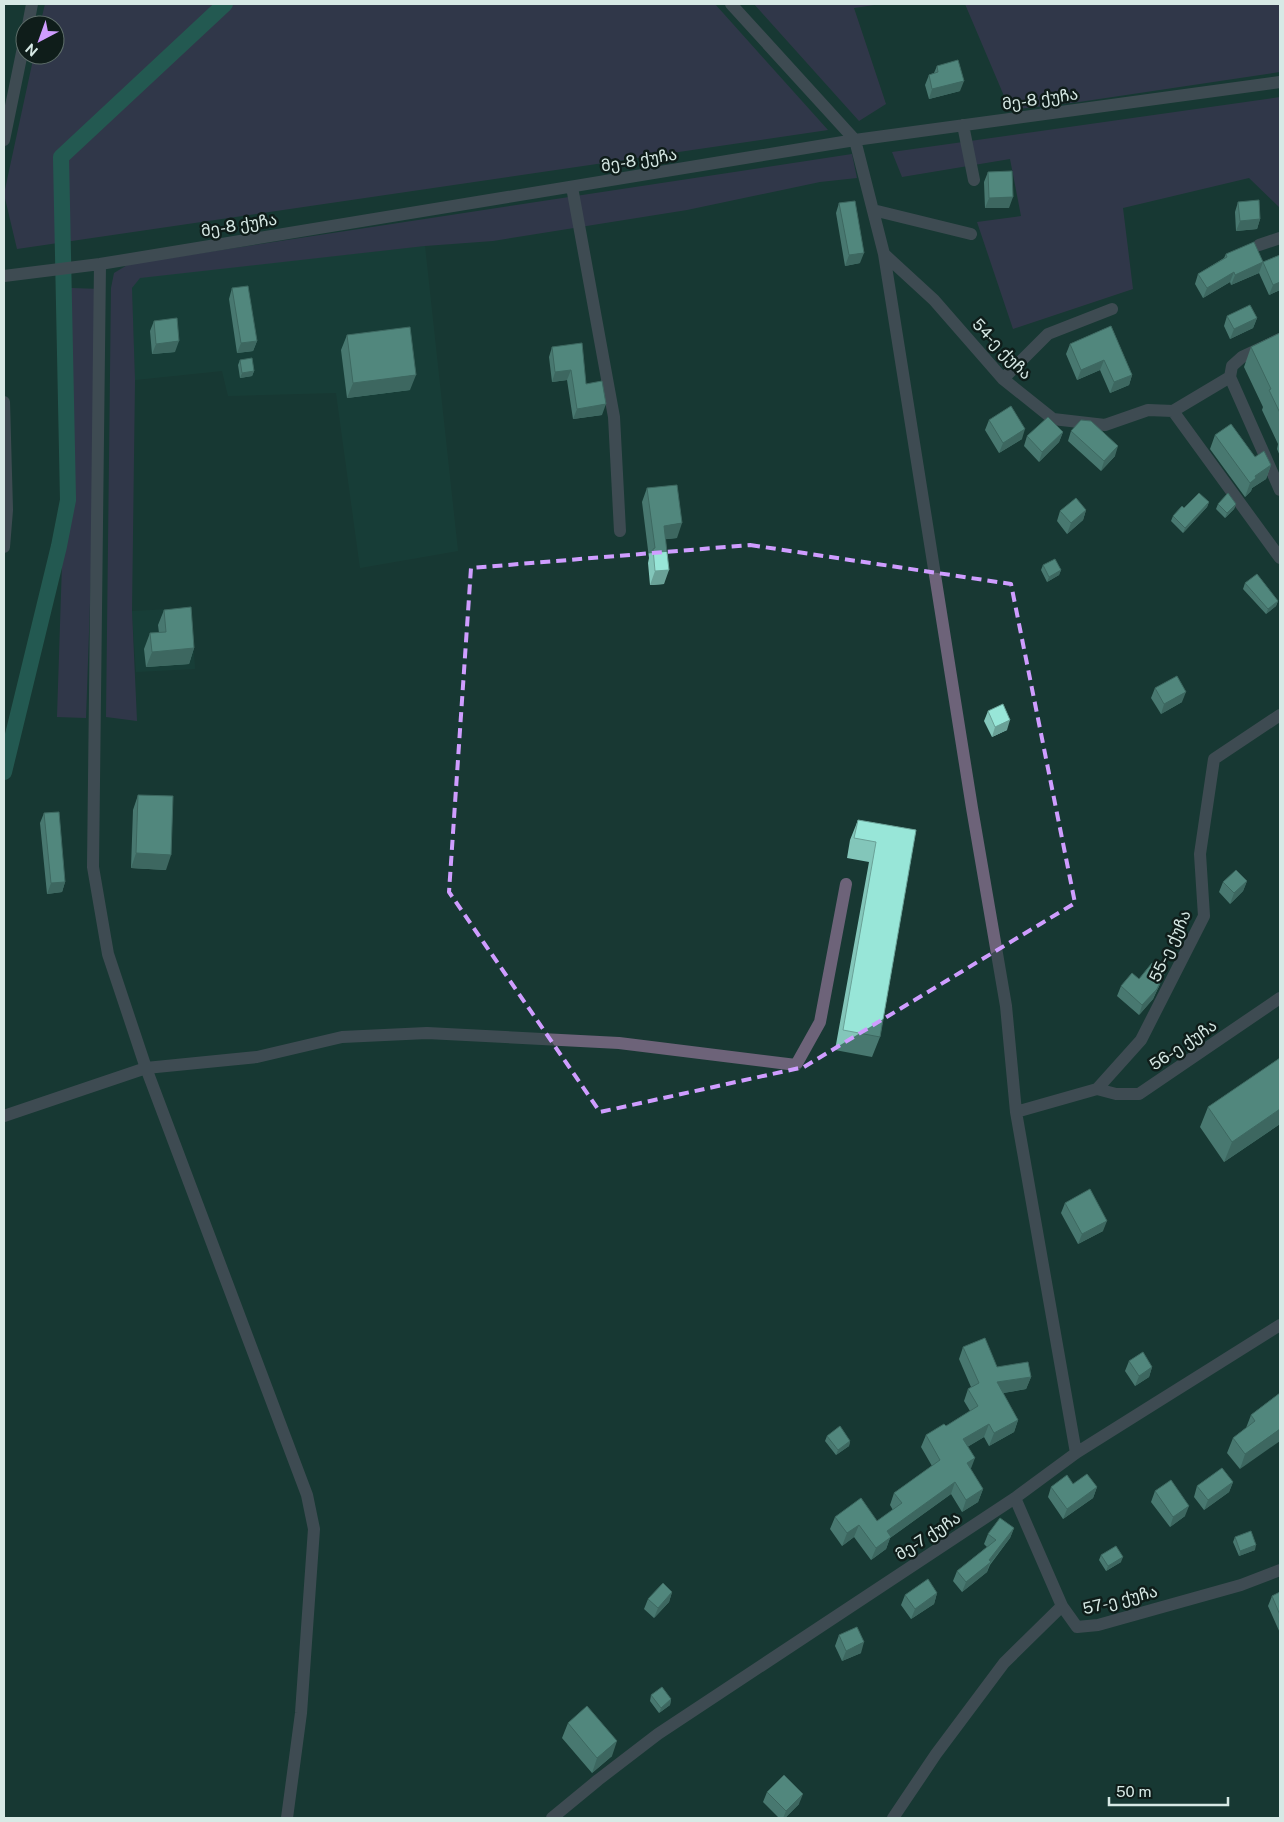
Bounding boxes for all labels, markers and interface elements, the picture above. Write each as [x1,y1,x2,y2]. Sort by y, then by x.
north arrow [15,15,65,65]
text: N [22,40,41,59]
street label: მე-8 ქუჩა [1001,84,1079,114]
street label: მე-8 ქუჩა [600,145,678,175]
street label: მე-8 ქუჩა [200,210,278,240]
street label: 54-ე ქუჩა [968,315,1036,383]
street label: 55-ე ქუჩა [1145,907,1195,985]
street label: 56-ე ქუჩა [1146,1016,1220,1074]
street label: მე-7 ქუჩა [892,1508,964,1564]
street label: 57-ე ქუჩა [1081,1582,1159,1618]
scale bar [1109,1774,1228,1806]
text: 50 m [1116,1783,1151,1800]

